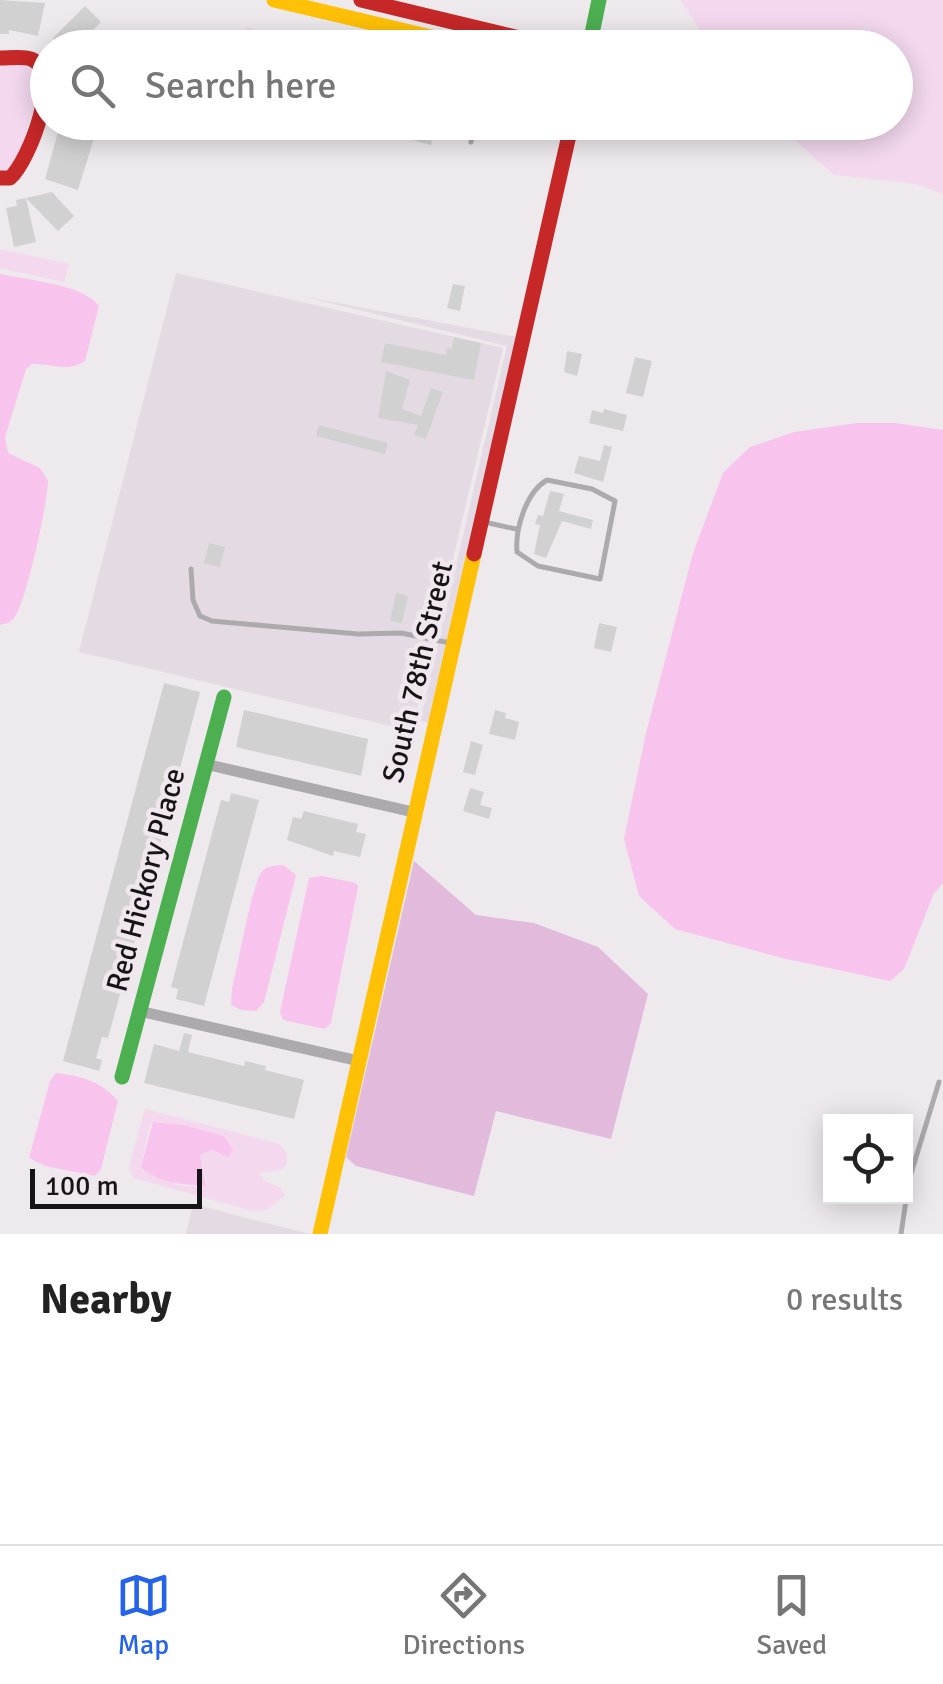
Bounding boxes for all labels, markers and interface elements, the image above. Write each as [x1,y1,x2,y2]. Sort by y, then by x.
search box [30,30,913,140]
icon: search [65,58,120,113]
text: Search here [145,62,337,109]
street label: South 78th Street [375,558,461,786]
street label: Red Hickory Place [98,764,194,996]
map controls [823,1114,913,1204]
button: locate [823,1114,913,1204]
scale bar [30,1164,202,1208]
text: 100 m [45,1169,119,1203]
text: Nearby [40,1274,172,1325]
text: 0 results [786,1280,903,1319]
tab: Map [116,1568,171,1662]
tab: Directions [403,1568,525,1662]
tab: Saved [757,1568,827,1662]

